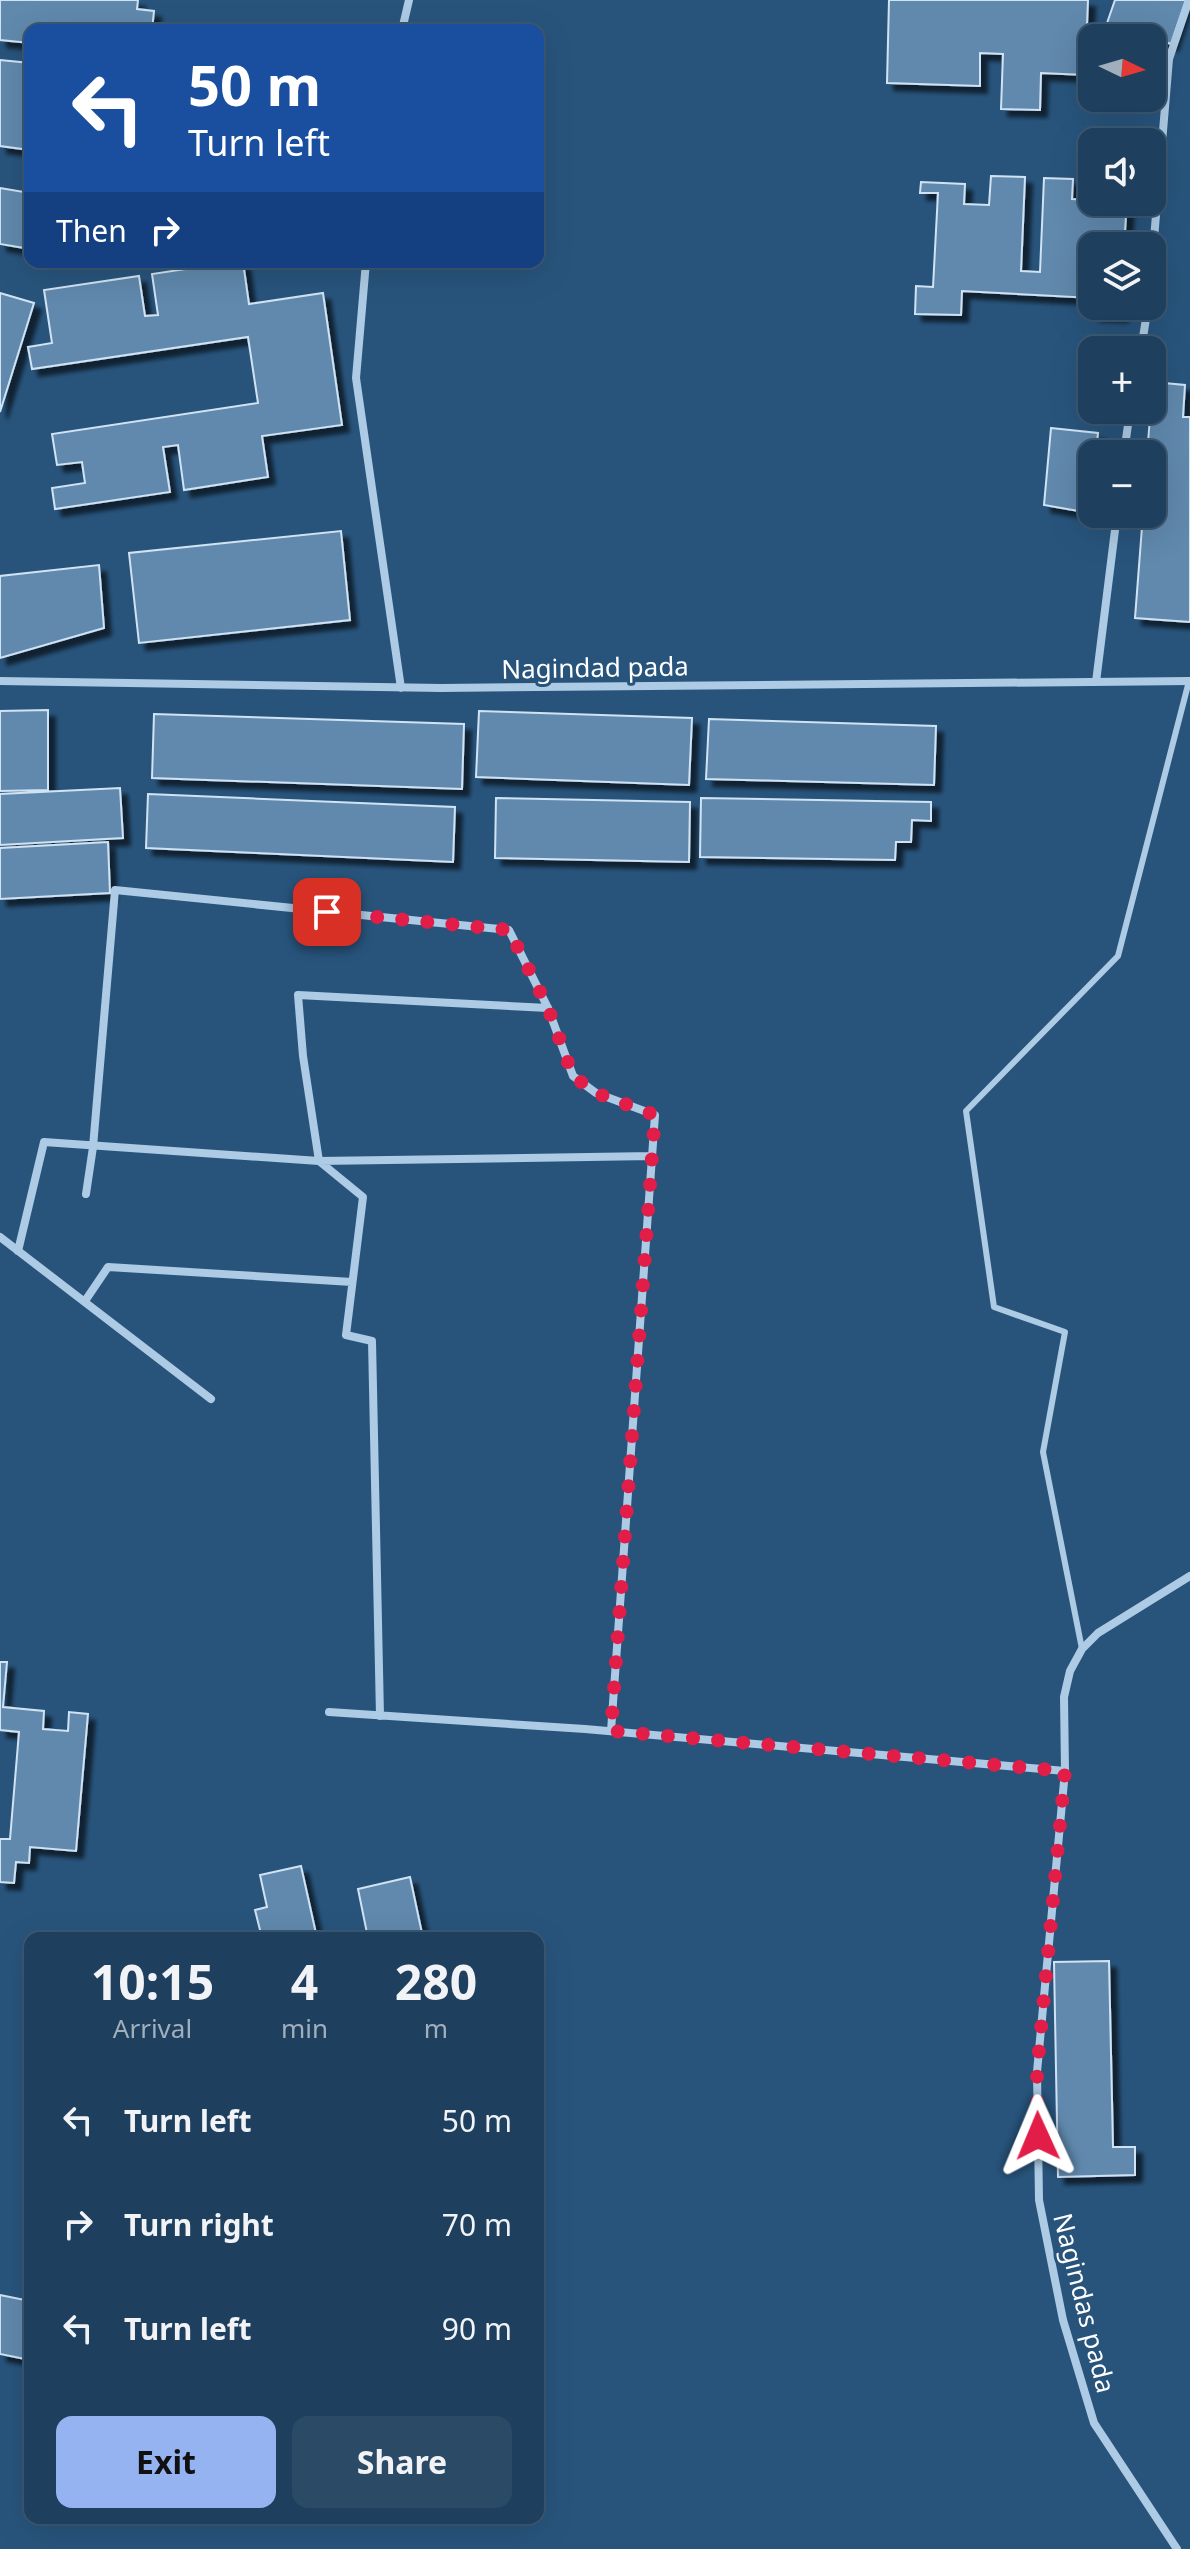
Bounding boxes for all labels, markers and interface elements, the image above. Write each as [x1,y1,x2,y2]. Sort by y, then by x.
north arrow [1078,24,1166,112]
map controls [1078,24,1166,528]
text: 50 m [188,46,321,122]
icon: left [56,56,160,160]
text: Turn left [188,118,330,167]
button: sound [1078,128,1166,216]
icon: right [143,208,187,252]
text: Then [56,210,127,251]
button: layers [1078,232,1166,320]
button: + [1078,336,1166,424]
button: − [1078,440,1166,528]
street label: Nagindad pada [501,647,689,687]
pin [293,878,361,946]
icon: arrive [305,890,349,934]
text: 10:15 [91,1949,214,2014]
text: 4 [291,1949,318,2014]
text: 280 [395,1949,477,2014]
text: Arrival [113,2010,192,2046]
text: min [281,2010,328,2046]
text: m [424,2010,448,2046]
position arrow [996,2094,1080,2178]
icon: left [56,2098,100,2142]
text: Turn left [124,2100,252,2141]
text: 50 m [442,2100,512,2141]
icon: right [56,2202,100,2246]
text: Turn right [124,2204,274,2245]
text: 70 m [442,2204,512,2245]
street label: Nagindas pada [1045,2209,1125,2397]
icon: left [56,2306,100,2350]
text: Turn left [124,2308,252,2349]
text: 90 m [442,2308,512,2349]
button: Exit [56,2416,276,2508]
button: Share [292,2416,512,2508]

